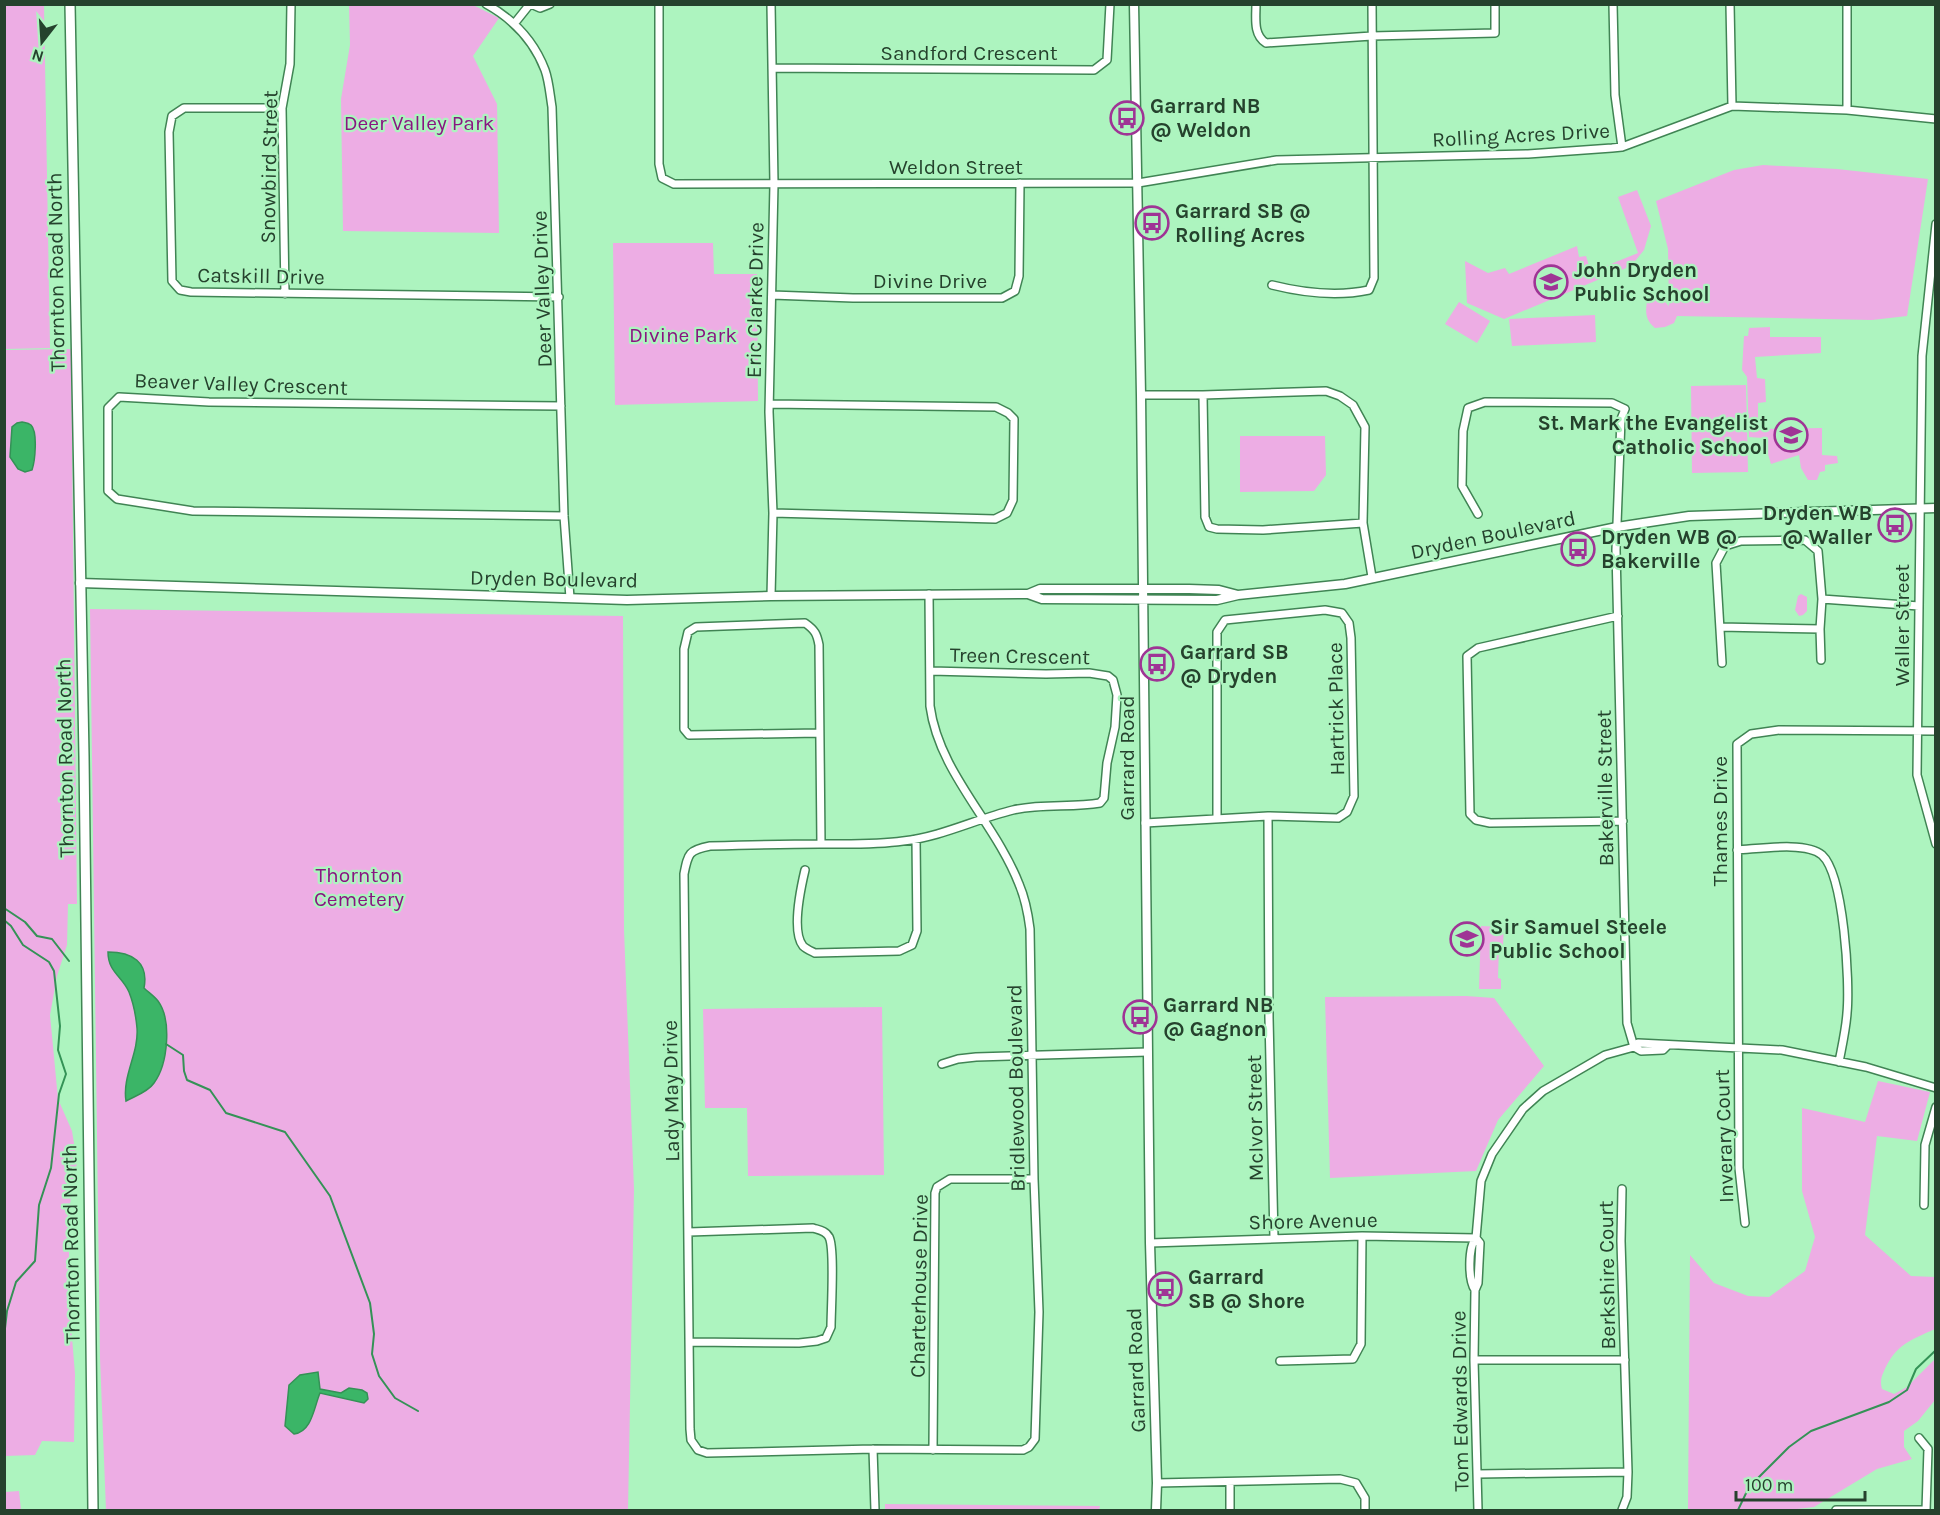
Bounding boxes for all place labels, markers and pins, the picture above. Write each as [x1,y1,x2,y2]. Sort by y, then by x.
place label: Garrard NB @ Weldon [1150,94,1260,142]
bus stop icon: Garrard NB @ Weldon [1109,100,1145,136]
place label: Garrard SB @ Rolling Acres [1175,199,1311,247]
bus stop icon: Garrard SB @ Rolling Acres [1134,205,1170,241]
place label: John Dryden Public School [1574,258,1710,306]
school or university icon: John Dryden Public School [1533,264,1569,300]
place label: St. Mark the Evangelist Catholic School [1537,411,1768,459]
school or university icon: St. Mark the Evangelist Catholic School [1773,417,1809,453]
place label: Dryden WB @ Waller [1763,501,1873,549]
bus stop icon: Dryden WB @ Waller [1877,507,1913,543]
place label: Dryden WB @ Bakerville [1601,525,1737,573]
bus stop icon: Dryden WB @ Bakerville [1560,531,1596,567]
place label: Garrard SB @ Dryden [1180,640,1289,688]
bus stop icon: Garrard SB @ Dryden [1139,646,1175,682]
place label: Sir Samuel Steele Public School [1490,915,1667,963]
school or university icon: Sir Samuel Steele Public School [1449,921,1485,957]
place label: Garrard NB @ Gagnon [1163,993,1273,1041]
bus stop icon: Garrard NB @ Gagnon [1122,999,1158,1035]
place label: Garrard SB @ Shore [1188,1265,1305,1313]
bus stop icon: Garrard SB @ Shore [1147,1271,1183,1307]

